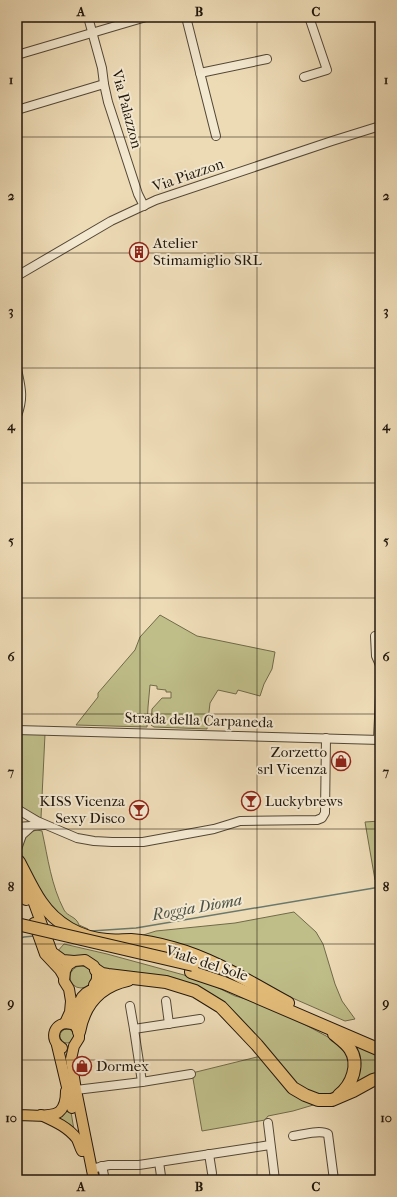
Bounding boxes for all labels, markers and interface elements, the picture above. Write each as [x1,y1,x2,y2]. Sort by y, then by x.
text: A [76,4,86,19]
text: B [195,4,204,19]
text: C [312,4,321,19]
street label: Via Palazzon [108,67,146,151]
text: 1 [9,72,14,87]
text: 1 [384,72,389,87]
street label: Via Piazzon [149,154,226,196]
text: 2 [8,188,15,203]
text: 2 [383,188,390,203]
place label: Atelier Stimamiglio SRL [152,234,262,269]
building icon: Atelier Stimamiglio SRL [128,241,150,263]
text: 3 [8,303,14,319]
text: 3 [383,303,389,319]
text: 4 [6,418,16,434]
text: 4 [381,418,391,434]
text: 5 [8,533,14,548]
text: 5 [383,533,389,548]
text: 6 [7,649,15,664]
text: 6 [382,649,390,664]
street label: Strada della Carpaneda [124,708,275,732]
place label: Zorzetto srl Vicenza [257,743,328,778]
shop icon: Zorzetto srl Vicenza [330,750,352,772]
text: 7 [7,764,15,779]
text: 7 [382,764,390,779]
bar icon: Luckybrews [240,790,262,812]
place label: KISS Vicenza Sexy Disco [39,792,126,827]
place label: Luckybrews [265,792,343,810]
bar icon: KISS Vicenza Sexy Disco [128,799,150,821]
text: 8 [8,879,15,894]
text: 8 [383,879,390,894]
water label: Roggia Dioma [149,890,244,924]
street label: Viale del Sole [163,941,251,985]
text: 9 [7,995,15,1011]
text: 9 [382,995,390,1011]
shop icon: Dormex [71,1055,93,1077]
place label: Dormex [96,1057,149,1075]
text: 10 [5,1110,17,1125]
text: 10 [380,1110,392,1125]
text: A [76,1179,86,1194]
text: B [195,1179,204,1194]
text: C [312,1179,321,1194]

